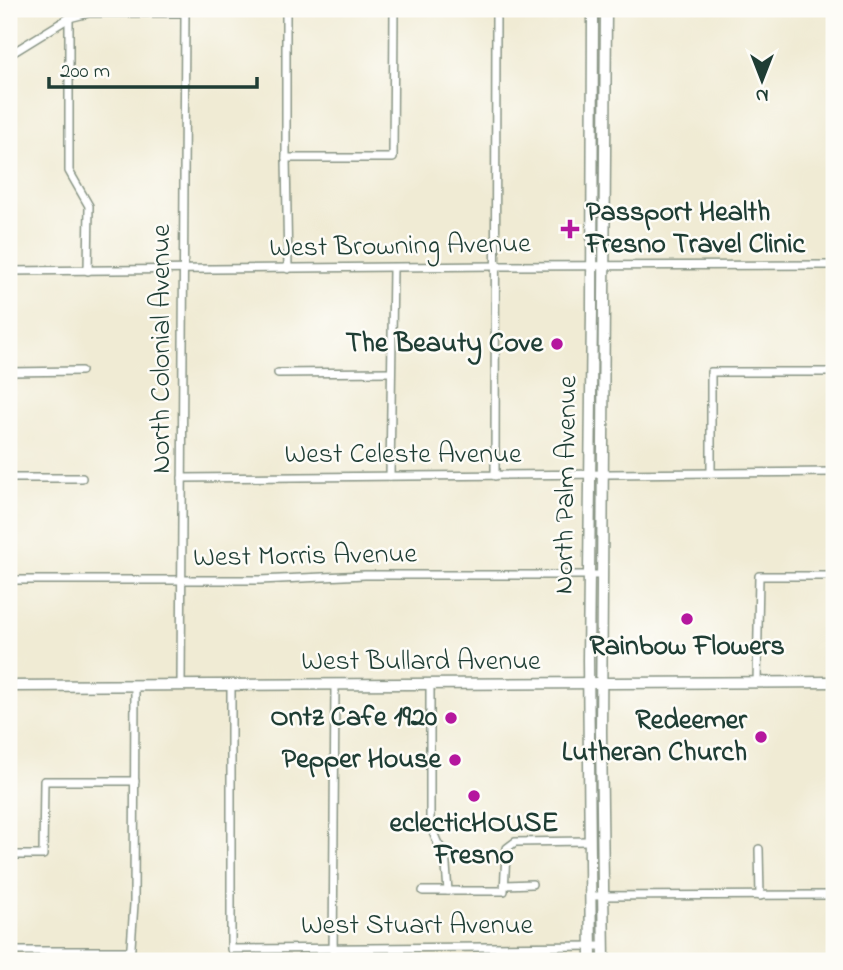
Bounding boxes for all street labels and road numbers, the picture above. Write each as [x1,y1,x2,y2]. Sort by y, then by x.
street label: North Colonial Avenue [142,224,183,474]
street label: West Browning Avenue [269,224,531,270]
street label: North Palm Avenue [545,375,589,595]
street label: West Celeste Avenue [285,435,522,476]
street label: West Morris Avenue [193,535,418,579]
street label: West Bullard Avenue [301,642,541,683]
street label: West Stuart Avenue [301,906,534,947]

